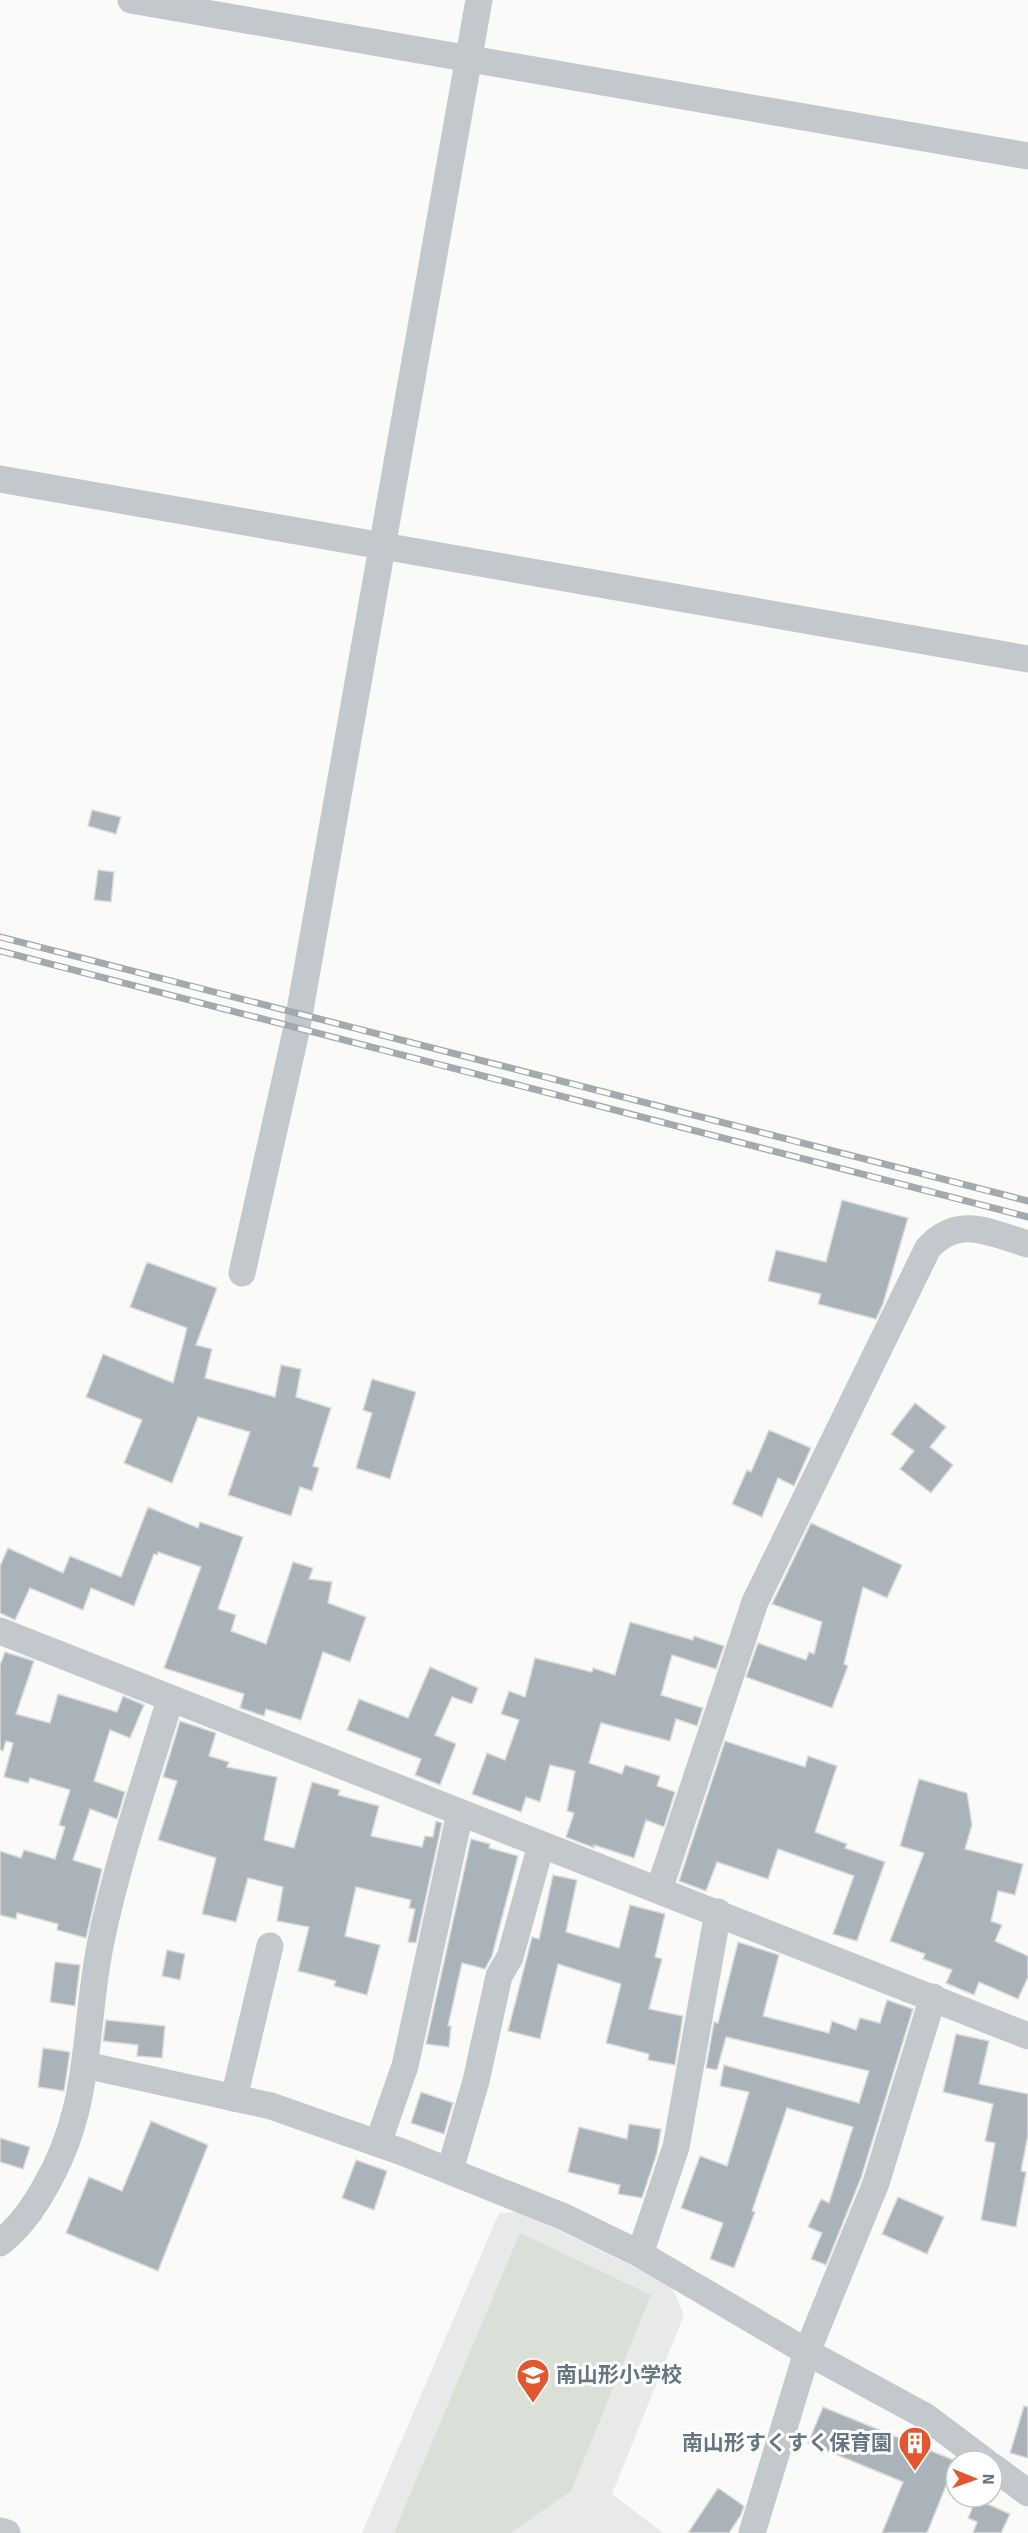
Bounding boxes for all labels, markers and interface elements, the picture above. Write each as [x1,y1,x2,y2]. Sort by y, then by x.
school or university icon: 南山形小学校 [515,2357,551,2404]
place label: 南山形小学校 [556,2362,682,2388]
building icon: 南山形すくすく保育園 [897,2425,933,2472]
place label: 南山形すくすく保育園 [682,2430,892,2456]
north arrow [944,2449,1004,2509]
text: N [978,2474,998,2485]

